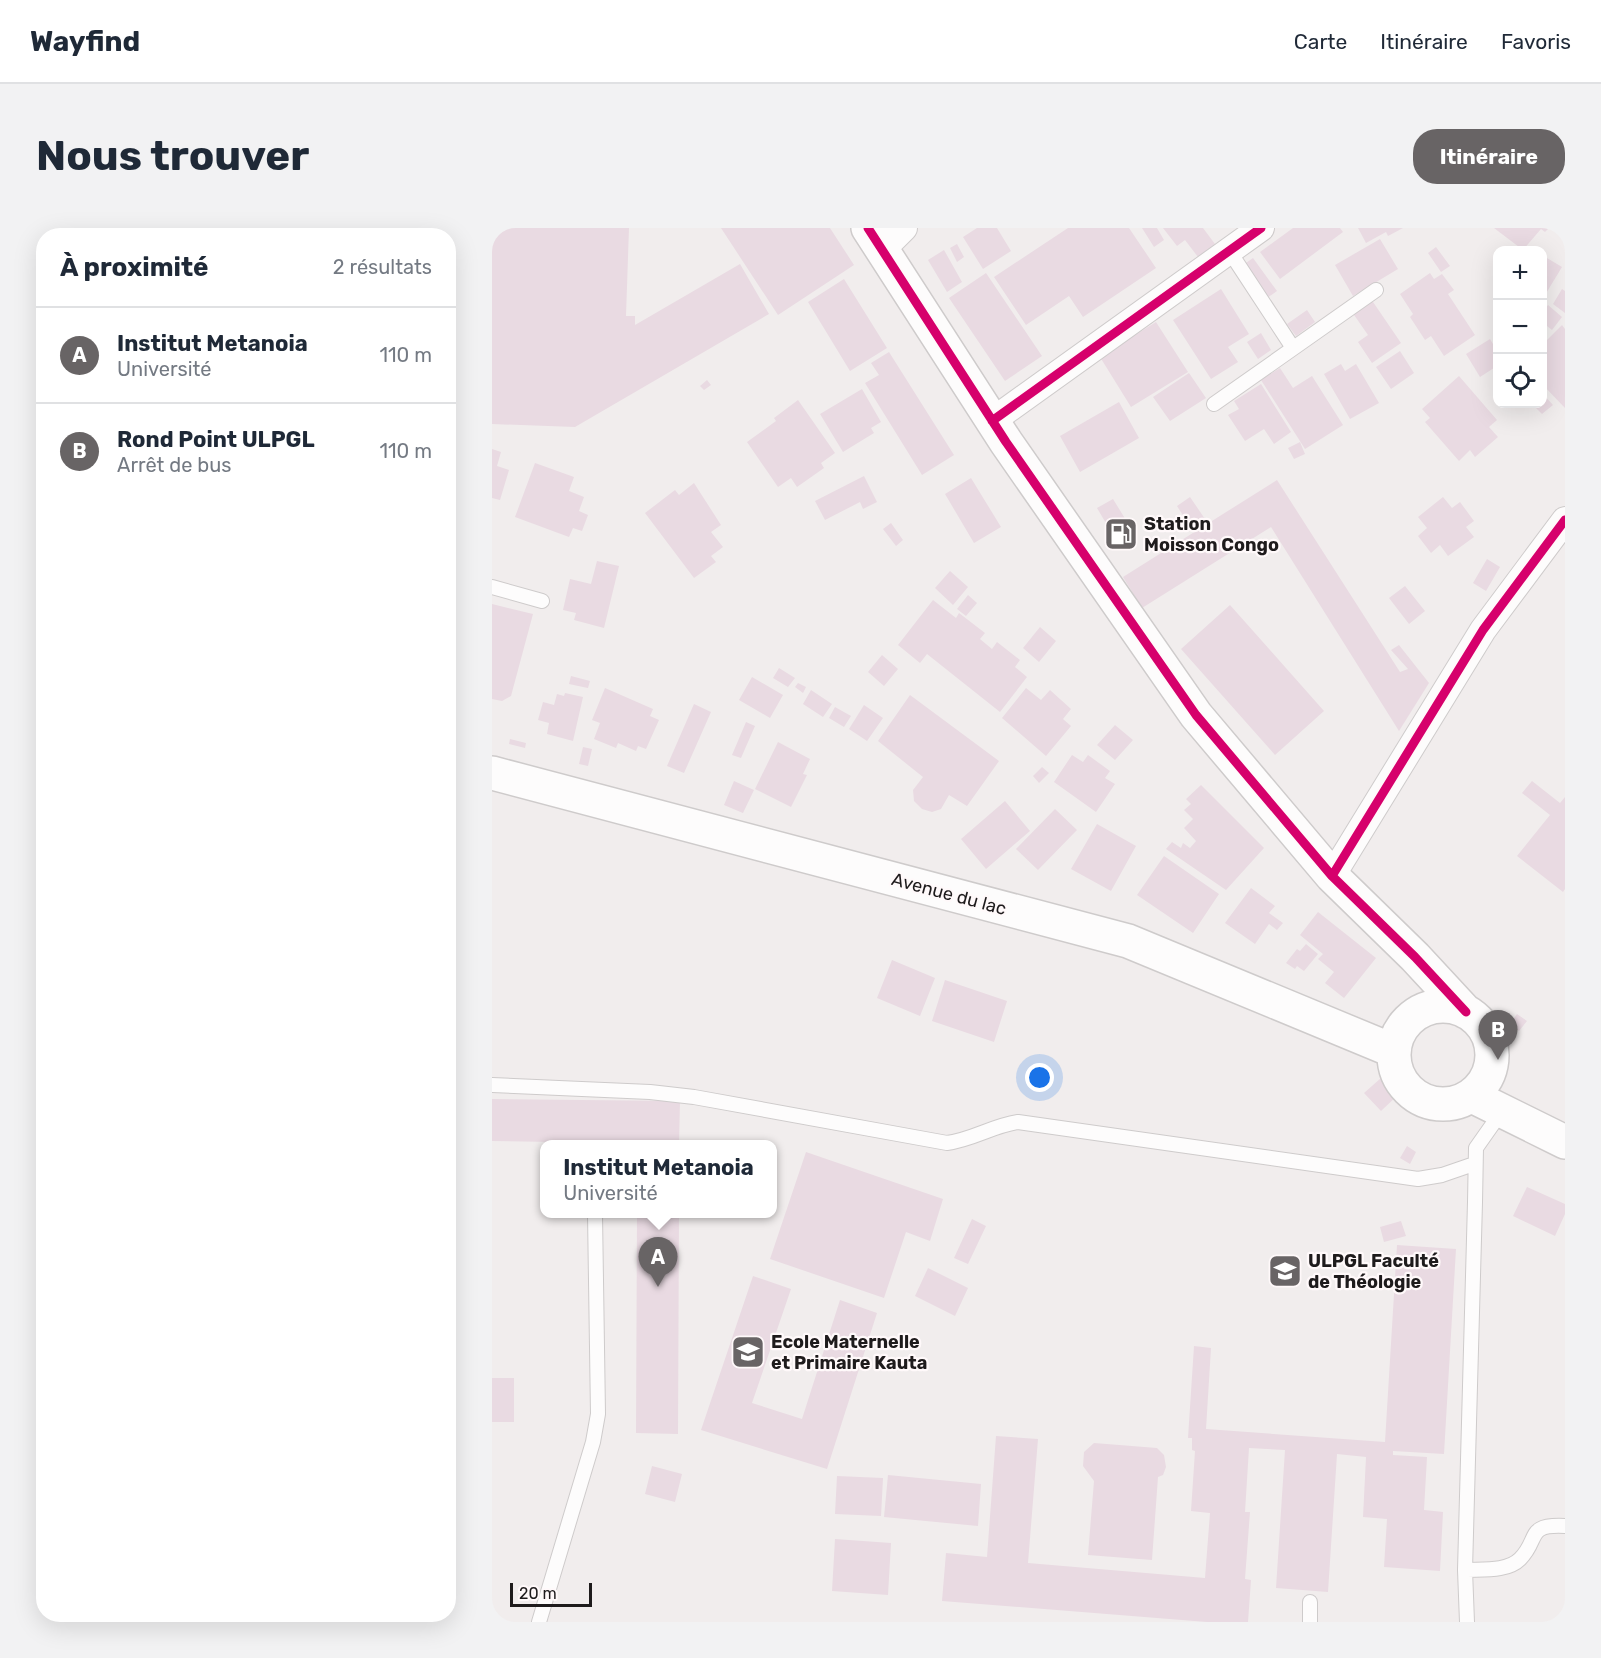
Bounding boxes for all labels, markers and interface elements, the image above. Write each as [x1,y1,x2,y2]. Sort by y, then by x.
text: Wayfind [30,25,140,58]
text: Carte [1294,29,1347,54]
text: Itinéraire [1380,29,1468,54]
text: Favoris [1501,29,1571,54]
button: Itinéraire [1413,129,1565,184]
text: Nous trouver [36,131,309,181]
map controls [1493,246,1547,408]
button: + [1493,246,1547,300]
text: À proximité [60,252,209,283]
text: 2 résultats [333,255,432,279]
button: − [1493,300,1547,354]
text: Institut Metanoia [117,330,308,357]
text: A [72,343,87,367]
text: 110 m [380,343,432,367]
button: locate [1493,354,1547,408]
text: Université [117,357,212,381]
text: Rond Point ULPGL [117,426,315,453]
text: B [72,439,87,463]
text: 110 m [380,439,432,463]
text: Arrêt de bus [117,453,231,477]
place label: Station Moisson Congo [1144,513,1279,556]
fuel station icon: Station Moisson Congo [1103,516,1139,552]
street label: Avenue du lac [889,868,1009,920]
pin: B [1478,1010,1518,1060]
your location [1025,1063,1054,1092]
popup [540,1140,777,1218]
text: Institut Metanoia [563,1154,754,1181]
text: Université [563,1181,658,1205]
pin: A [638,1238,678,1287]
place label: ULPGL Faculté de Théologie [1308,1250,1439,1293]
school or university icon: ULPGL Faculté de Théologie [1267,1253,1303,1289]
place label: Ecole Maternelle et Primaire Kauta [771,1331,927,1374]
school or university icon: Ecole Maternelle et Primaire Kauta [730,1334,766,1370]
scale bar [510,1580,592,1608]
text: 20 m [519,1584,557,1603]

